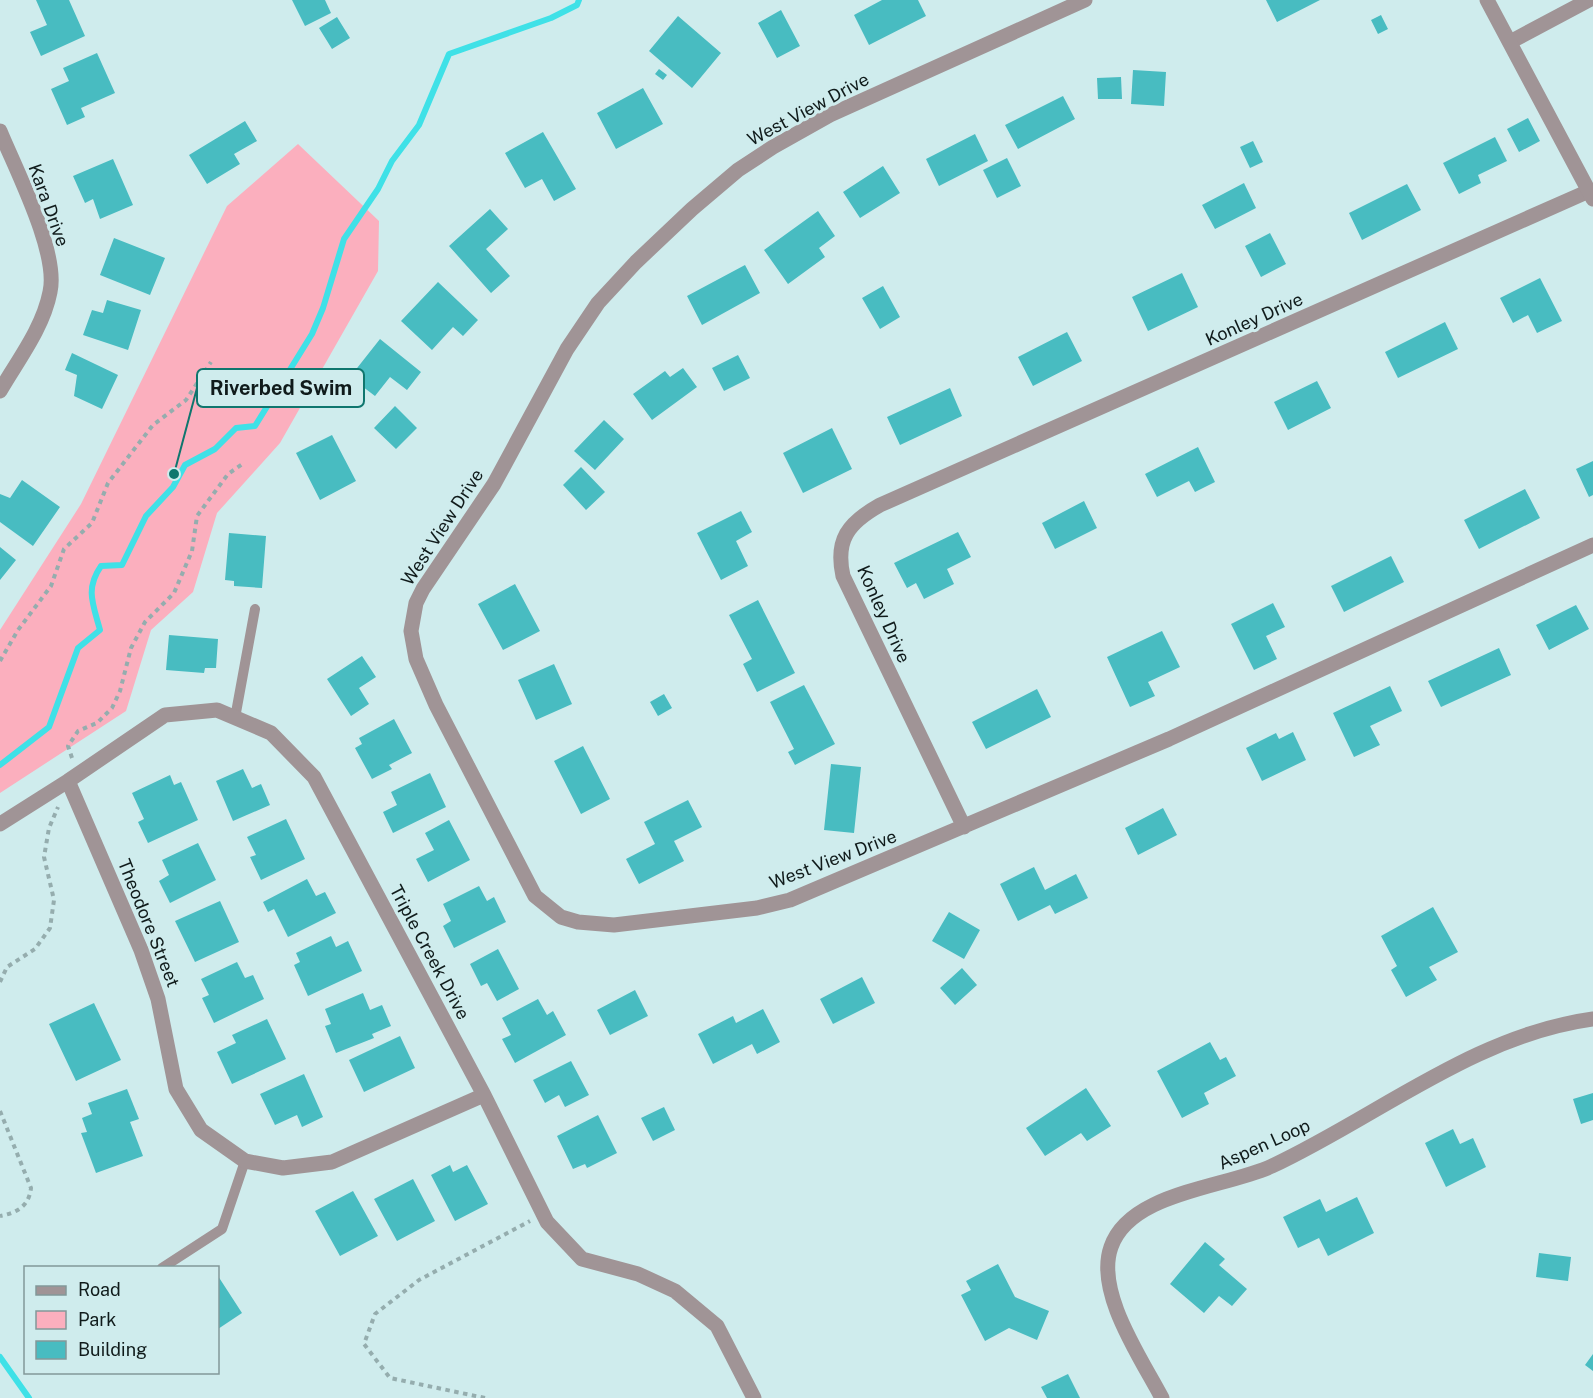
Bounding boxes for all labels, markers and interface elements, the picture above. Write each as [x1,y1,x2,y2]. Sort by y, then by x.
street label: West View Drive [744,68,872,150]
street label: Kara Drive [24,161,74,249]
street label: Konley Drive [1202,288,1306,350]
callout: Riverbed Swim [197,369,364,407]
text: Riverbed Swim [210,376,352,400]
street label: West View Drive [397,465,487,589]
street label: Konley Drive [853,562,915,666]
street label: West View Drive [766,825,900,893]
street label: Theodore Street [114,856,184,990]
street label: Triple Creek Drive [386,881,474,1023]
street label: Aspen Loop [1215,1114,1313,1174]
legend [24,1266,219,1374]
text: Road [78,1279,121,1300]
text: Park [78,1309,116,1330]
text: Building [78,1339,147,1360]

